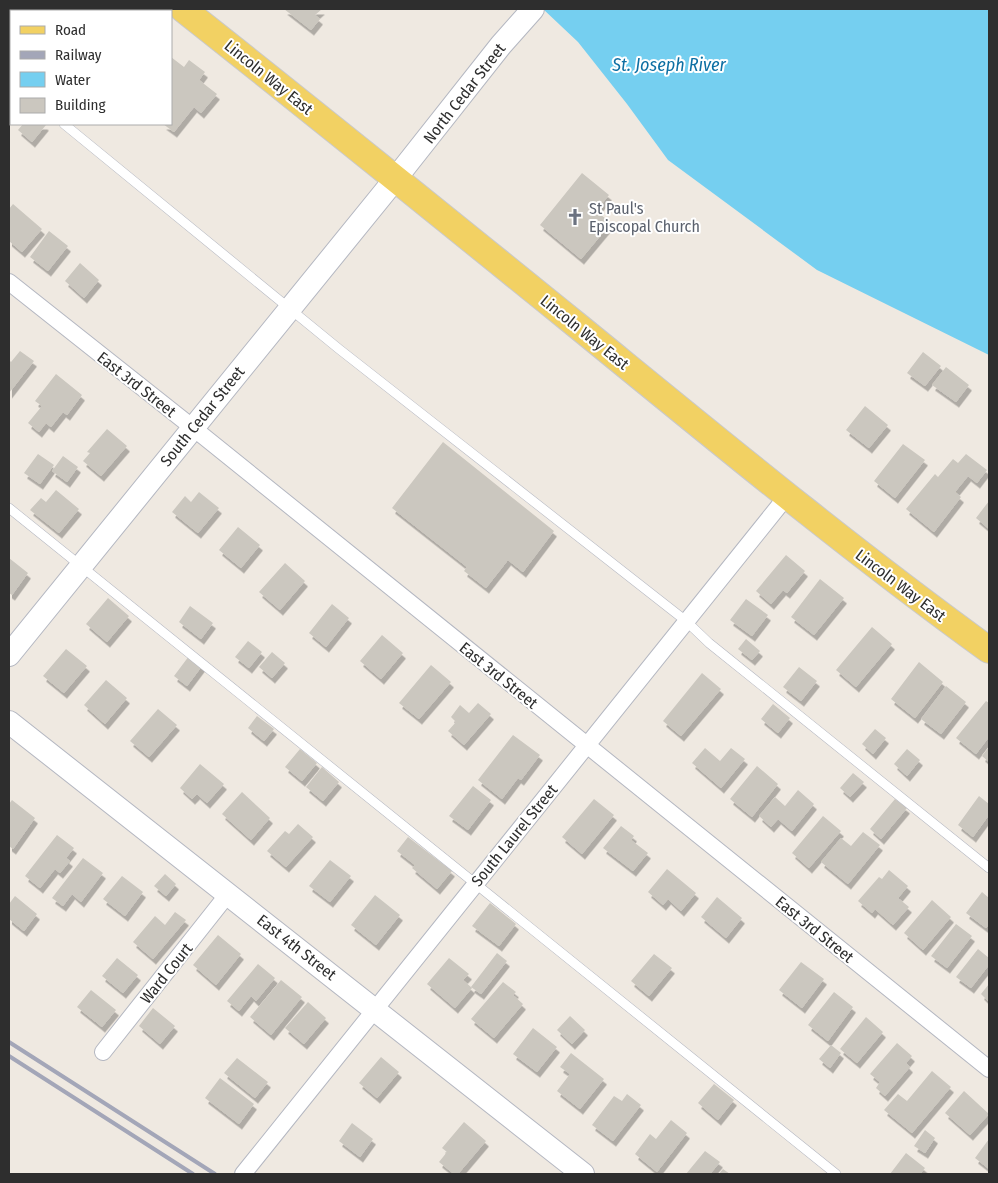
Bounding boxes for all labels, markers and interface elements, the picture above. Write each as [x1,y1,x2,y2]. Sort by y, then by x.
legend [10,10,172,125]
text: Road [55,21,86,39]
street label: Lincoln Way East [221,36,317,119]
street label: North Cedar Street [419,39,510,147]
text: Railway [55,46,102,64]
water label: St. Joseph River [611,54,726,76]
text: Water [55,71,91,89]
text: Building [55,96,106,114]
place label: St Paul's Episcopal Church [589,199,700,236]
church icon: St Paul's Episcopal Church [565,207,585,227]
street label: Lincoln Way East [537,291,633,374]
street label: East 3rd Street [93,348,181,422]
street label: South Cedar Street [156,362,249,470]
street label: Lincoln Way East [852,545,950,626]
street label: East 3rd Street [456,638,542,713]
street label: South Laurel Street [467,780,562,890]
street label: East 3rd Street [772,892,858,967]
street label: East 4th Street [253,911,341,985]
street label: Ward Court [136,939,197,1007]

